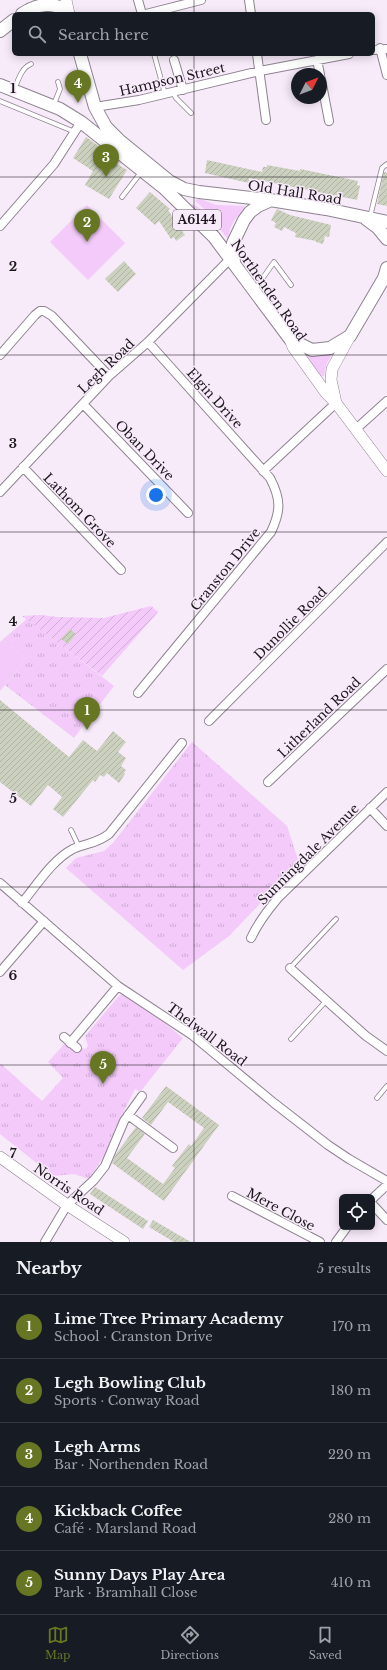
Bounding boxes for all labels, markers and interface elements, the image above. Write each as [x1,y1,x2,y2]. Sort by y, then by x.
search box [12,12,375,56]
icon: search [26,23,48,45]
text: Search here [58,25,149,44]
street label: Hampson Street [117,59,227,100]
north arrow [291,68,327,104]
pin: 4 [65,70,91,103]
text: 1 [10,80,16,97]
pin: 3 [93,144,119,177]
street label: Old Hall Road [247,177,343,208]
pin: 2 [74,209,100,242]
road number: A6144 [173,210,221,230]
street label: Northenden Road [227,236,310,344]
text: 2 [9,258,17,275]
street label: Legh Road [75,335,138,397]
street label: Elgin Drive [183,365,246,432]
street label: Oban Drive [111,416,178,484]
text: 3 [9,435,17,452]
street label: Lathom Grove [40,469,120,551]
your location [146,485,166,505]
street label: Cranston Drive [187,524,264,614]
street label: Dunollie Road [250,583,331,663]
text: 4 [9,613,18,630]
street label: Litherland Road [274,673,365,761]
pin: 1 [74,697,100,730]
text: 5 [9,790,17,807]
street label: Sunningdale Avenue [254,800,363,909]
text: 6 [9,967,18,984]
street label: Thelwall Road [163,999,250,1070]
pin: 5 [90,1051,116,1084]
text: 7 [10,1145,17,1162]
street label: Norris Road [30,1160,107,1219]
street label: Mere Close [244,1184,318,1235]
map controls [339,1194,375,1230]
button: locate [339,1194,375,1230]
text: Nearby [16,1258,82,1279]
text: 5 results [317,1260,371,1277]
text: Lime Tree Primary Academy [54,1309,284,1328]
text: 1 [26,1318,32,1335]
text: 170 m [332,1318,371,1335]
text: School · Cranston Drive [54,1328,213,1345]
text: Legh Bowling Club [54,1373,206,1392]
text: 2 [25,1382,33,1399]
text: 180 m [330,1382,371,1399]
text: Sports · Conway Road [54,1392,200,1409]
text: Legh Arms [54,1437,141,1456]
text: 3 [25,1446,33,1463]
text: 220 m [328,1446,371,1463]
text: Bar · Northenden Road [54,1456,208,1473]
text: Kickback Coffee [54,1501,182,1520]
text: 4 [25,1510,33,1527]
text: 280 m [328,1510,371,1527]
text: Café · Marsland Road [54,1520,196,1537]
text: Sunny Days Play Area [54,1565,225,1584]
text: 5 [25,1574,33,1591]
text: 410 m [331,1574,371,1591]
text: Park · Bramhall Close [54,1584,197,1601]
tab: Map [45,1624,71,1662]
tab: Directions [160,1624,219,1662]
tab: Saved [309,1624,342,1662]

